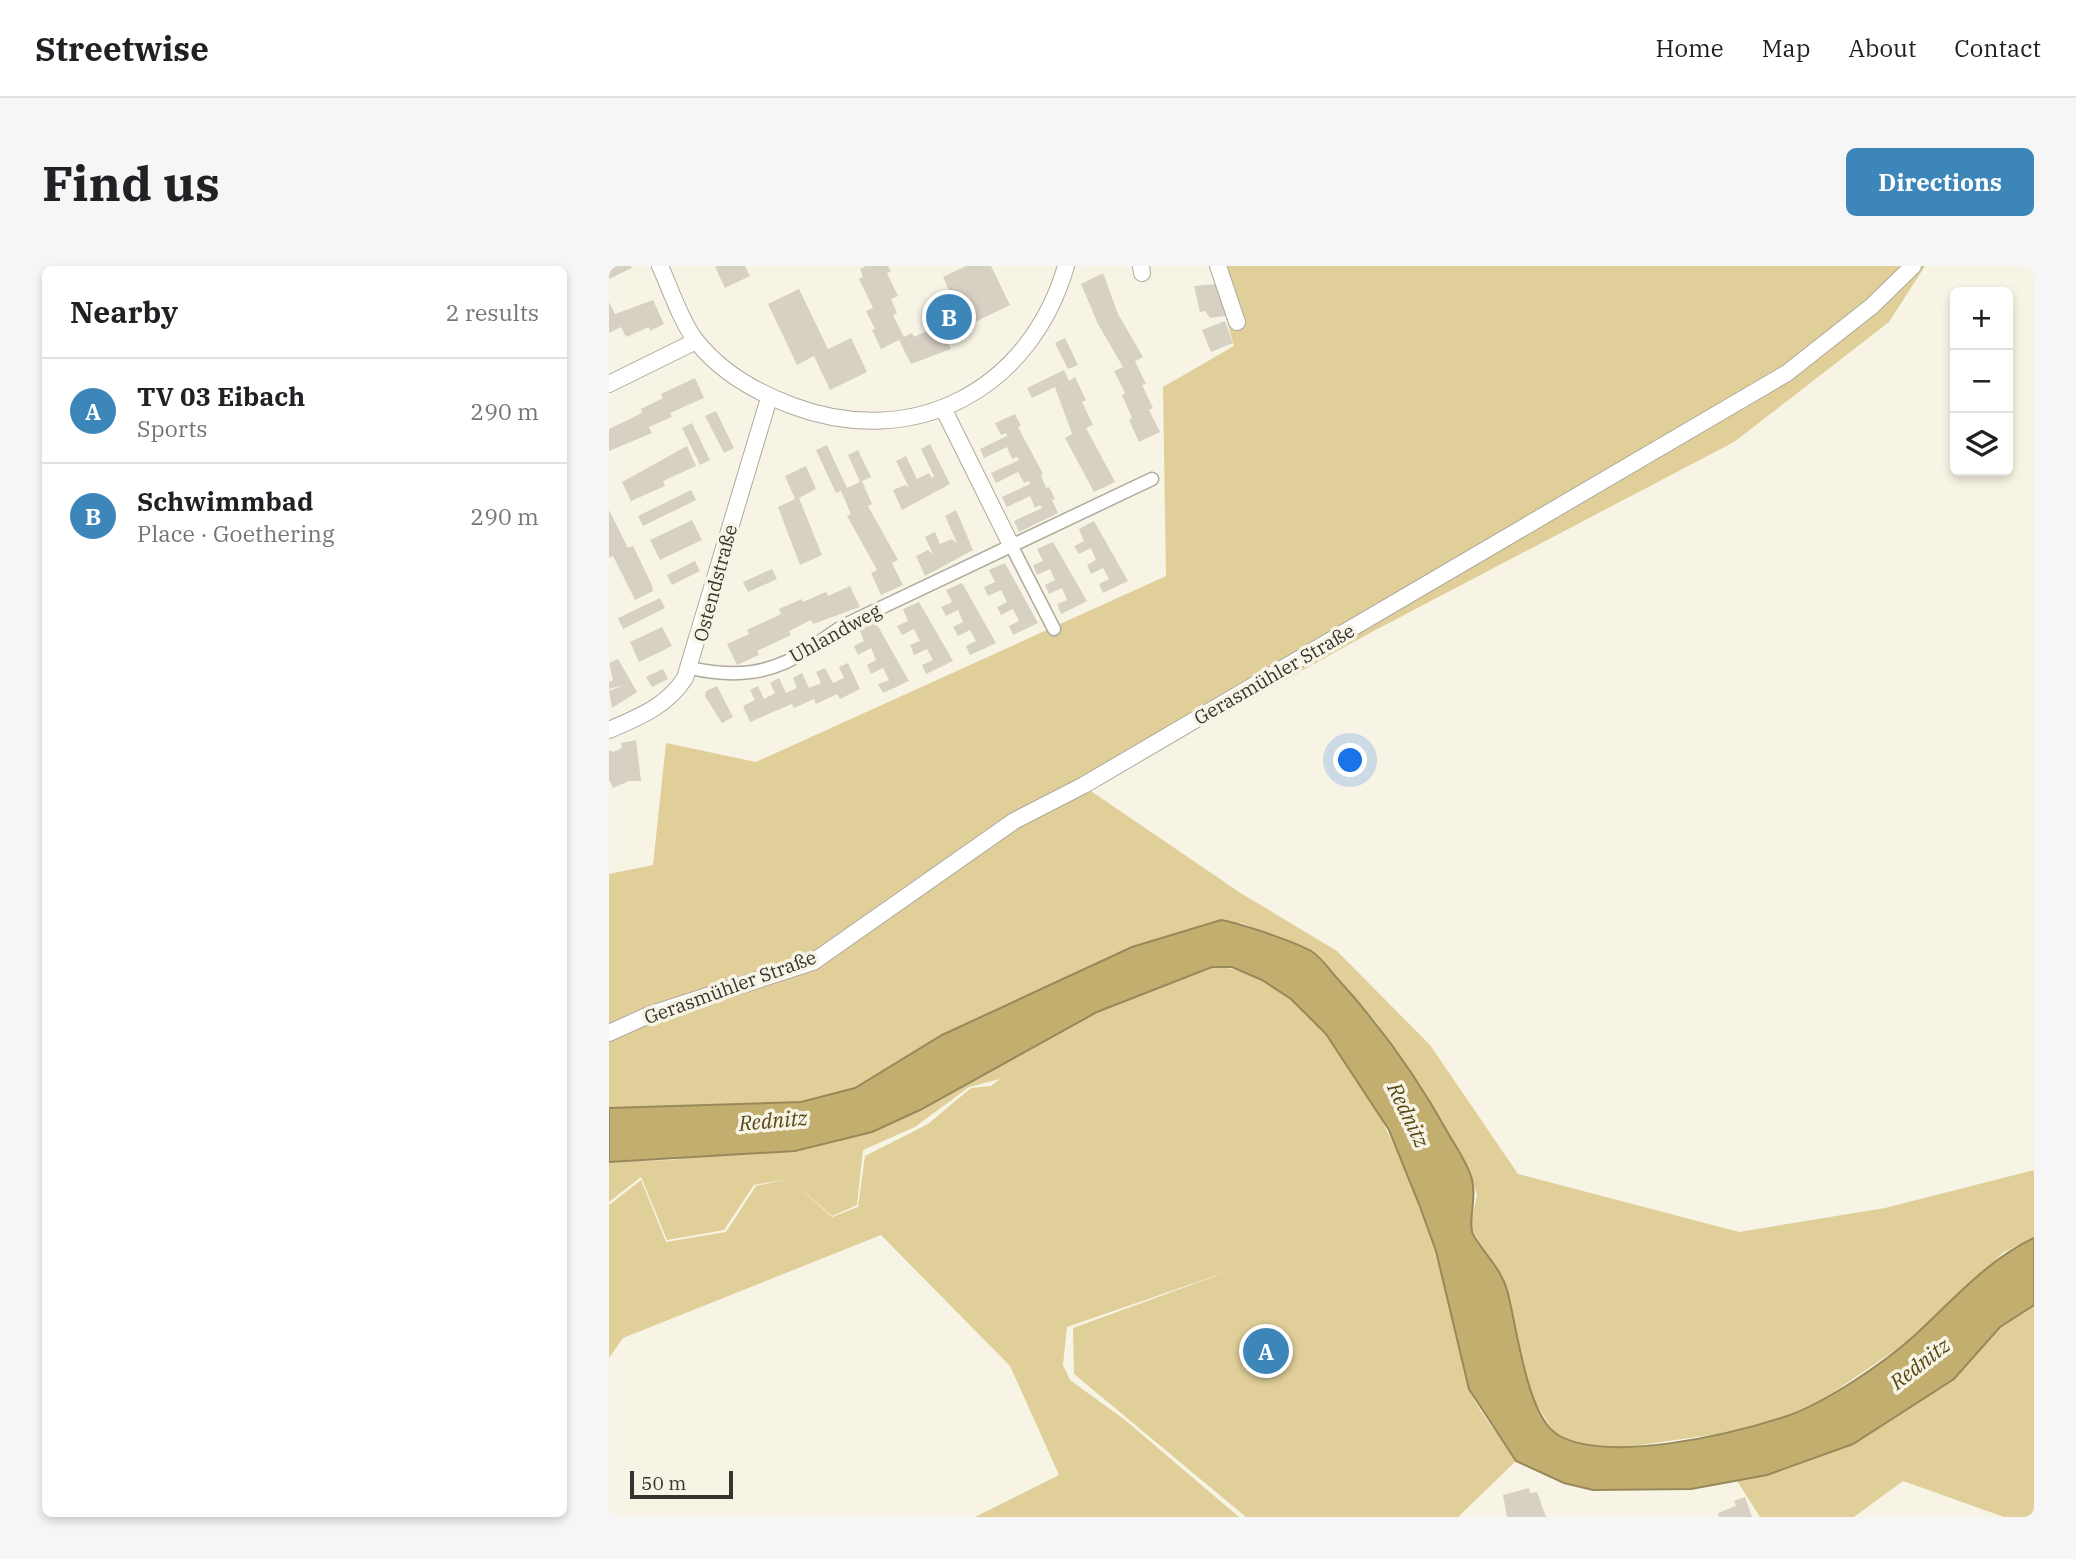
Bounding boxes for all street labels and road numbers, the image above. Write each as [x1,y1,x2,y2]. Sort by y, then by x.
street label: Ostendstraße [688,522,742,644]
street label: Uhlandweg [785,598,885,668]
street label: Gerasmühler Straße [1189,618,1359,730]
street label: Gerasmühler Straße [641,945,819,1029]

